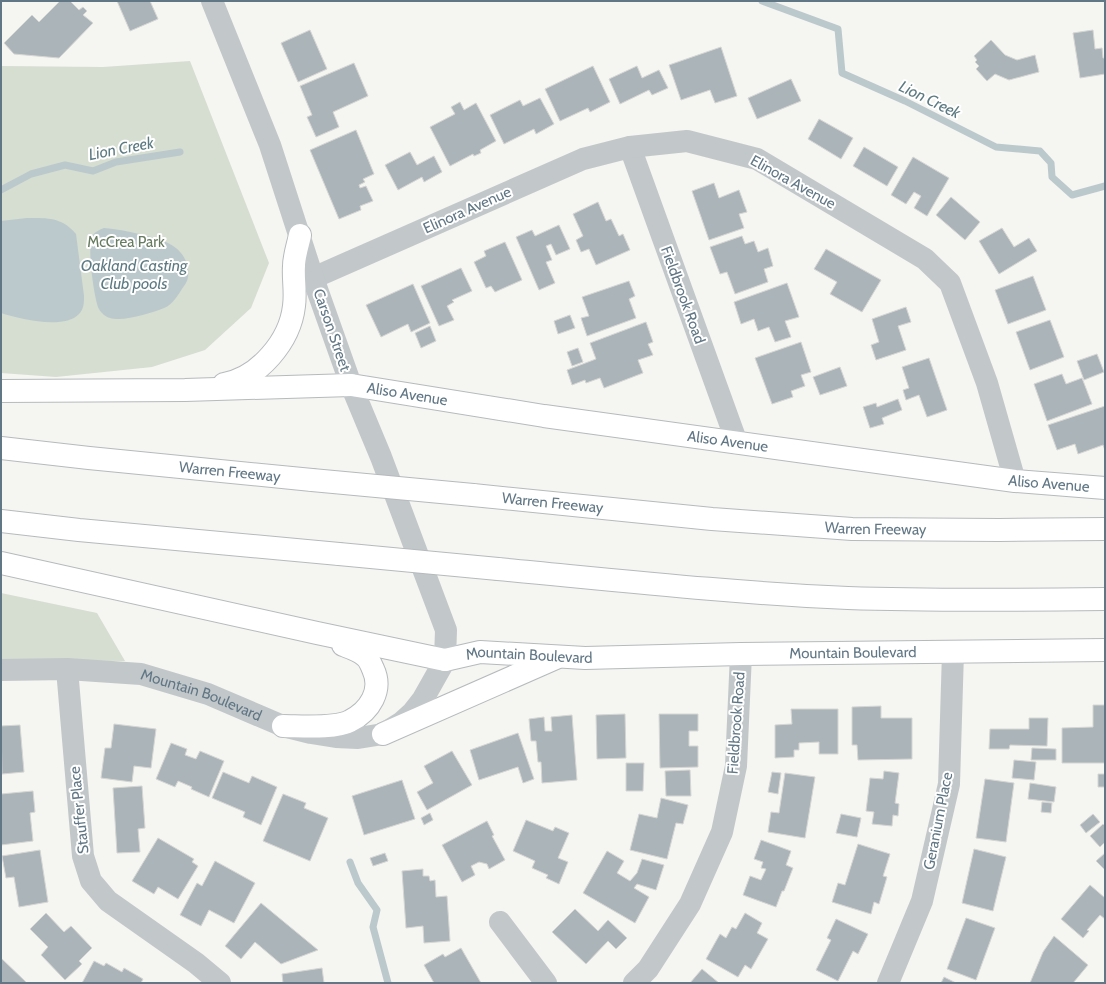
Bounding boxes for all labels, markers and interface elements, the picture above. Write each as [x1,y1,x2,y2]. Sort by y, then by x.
water label: Lion Creek [896,76,965,123]
water label: Lion Creek [87,133,156,164]
street label: Elinora Avenue [747,151,839,213]
street label: Elinora Avenue [420,182,514,237]
park label: McCrea Park [87,233,165,251]
street label: Fieldbrook Road [657,244,709,346]
water label: Oakland Casting Club pools [81,256,188,293]
street label: Carson Street [309,286,355,374]
street label: Aliso Avenue [366,379,449,409]
street label: Aliso Avenue [686,427,770,456]
street label: Warren Freeway [178,458,282,486]
street label: Aliso Avenue [1007,471,1091,496]
street label: Warren Freeway [501,489,605,517]
street label: Warren Freeway [824,518,927,539]
street label: Mountain Boulevard [464,643,593,667]
street label: Mountain Boulevard [789,643,917,662]
street label: Mountain Boulevard [139,665,264,725]
street label: Fieldbrook Road [723,671,749,775]
street label: Stauffer Place [65,765,93,855]
street label: Geranium Place [920,770,956,871]

